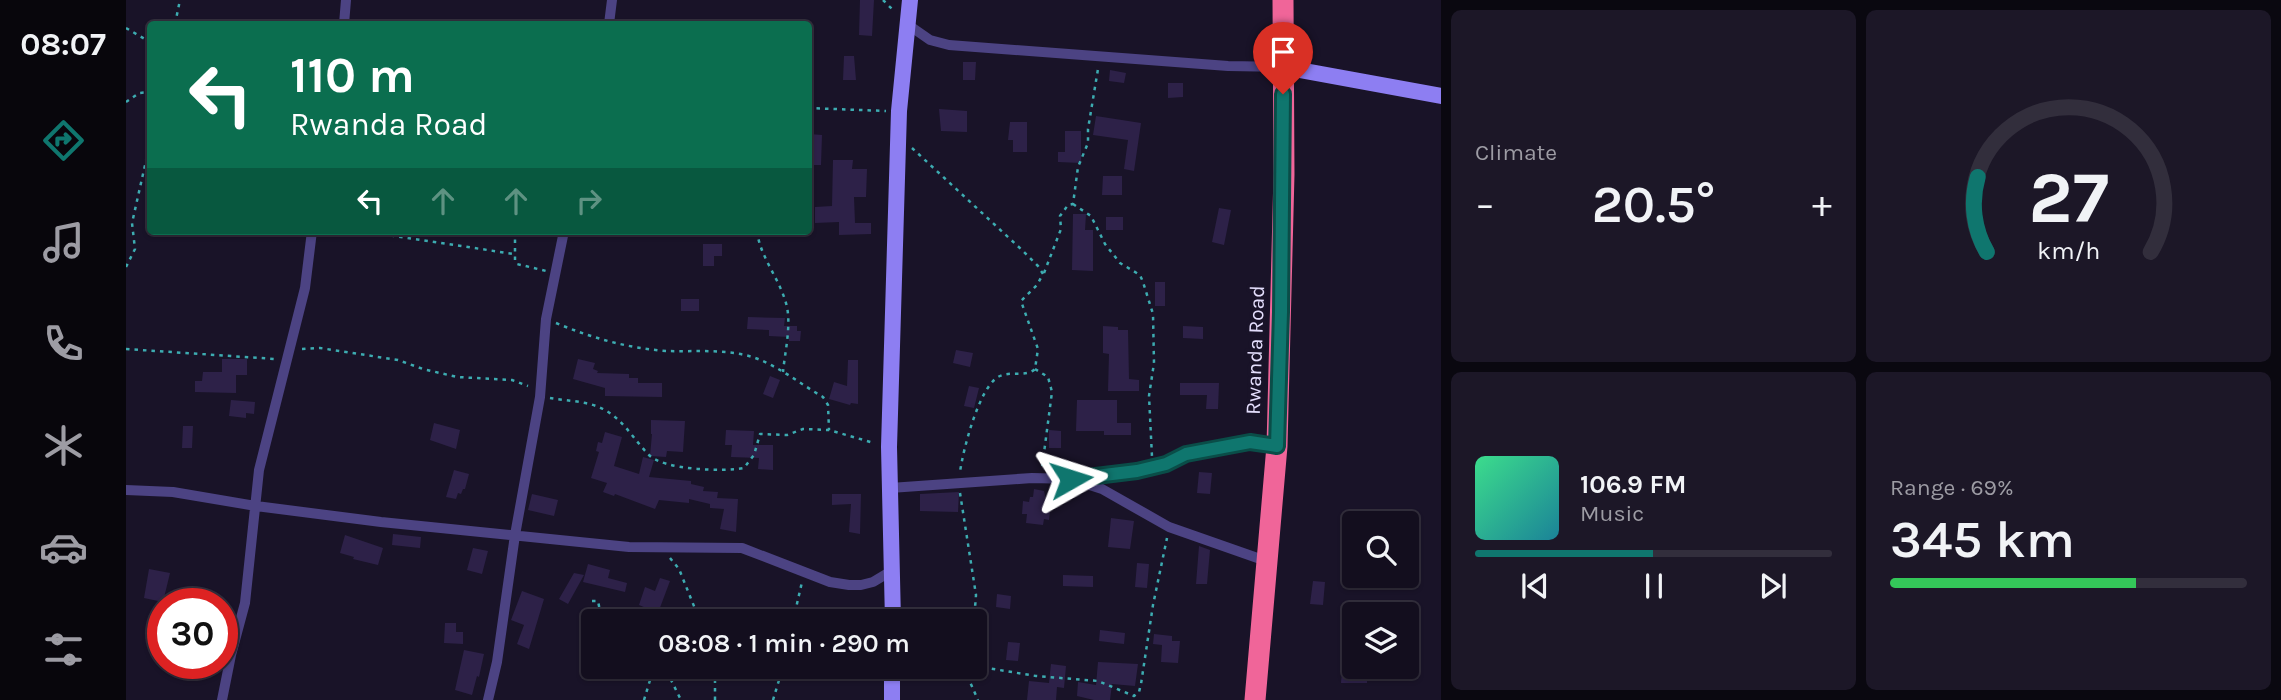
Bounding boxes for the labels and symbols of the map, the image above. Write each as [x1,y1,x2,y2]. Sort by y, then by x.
pin [1253,22,1313,94]
street label: Rwanda Road [1241,285,1269,415]
position arrow [1034,442,1108,516]
speed limit sign: 30 [147,588,238,679]

